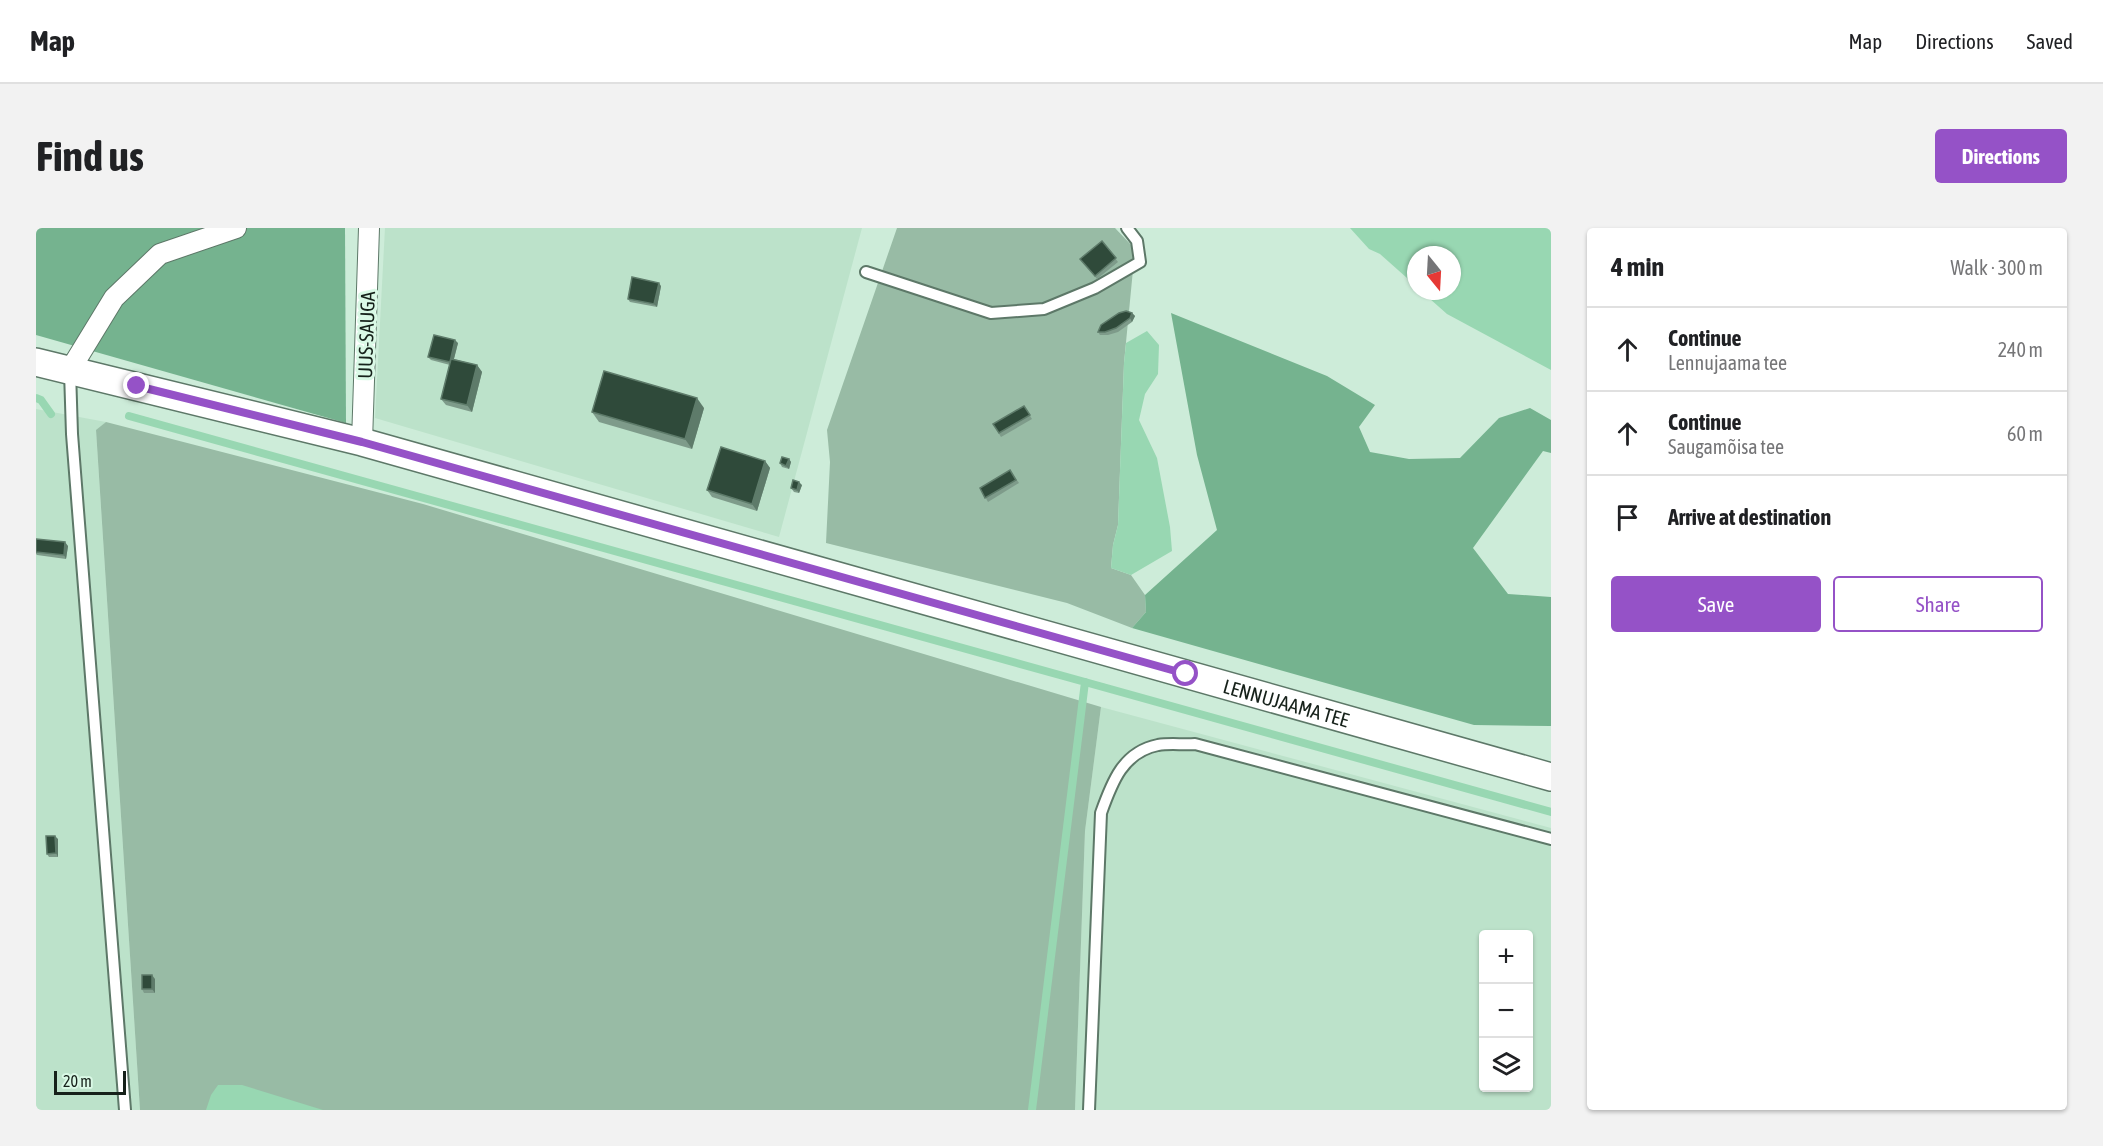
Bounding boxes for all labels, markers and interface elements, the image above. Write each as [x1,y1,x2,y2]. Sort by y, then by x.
text: Map [30,25,75,57]
text: Map [1848,29,1882,53]
text: Directions [1915,29,1994,53]
text: Saved [2027,29,2073,53]
button: Directions [1935,129,2067,183]
text: Find us [36,132,144,180]
north arrow [1407,246,1461,300]
text: 4 min [1611,252,1664,282]
text: Walk · 300 m [1951,256,2043,279]
street label: UUS-SAUGA [353,291,379,379]
text: Continue [1668,325,1742,351]
icon: ahead [1611,333,1644,366]
text: 240 m [1998,338,2043,361]
text: Lennujaama tee [1668,351,1787,374]
route end [123,372,149,398]
text: Continue [1668,409,1742,435]
icon: ahead [1611,417,1644,450]
text: 60 m [2007,422,2043,445]
text: Saugamõisa tee [1668,435,1784,458]
icon: arrive [1611,501,1644,534]
text: Arrive at destination [1668,504,1831,530]
button: Save [1611,576,1821,632]
button: Share [1833,576,2043,632]
route start [1172,660,1198,686]
street label: LENNUJAAMA TEE [1221,674,1352,731]
map controls [1479,930,1533,1092]
button: + [1479,930,1533,984]
button: − [1479,984,1533,1038]
button: layers [1479,1038,1533,1092]
scale bar [54,1068,126,1096]
text: 20 m [63,1072,92,1090]

